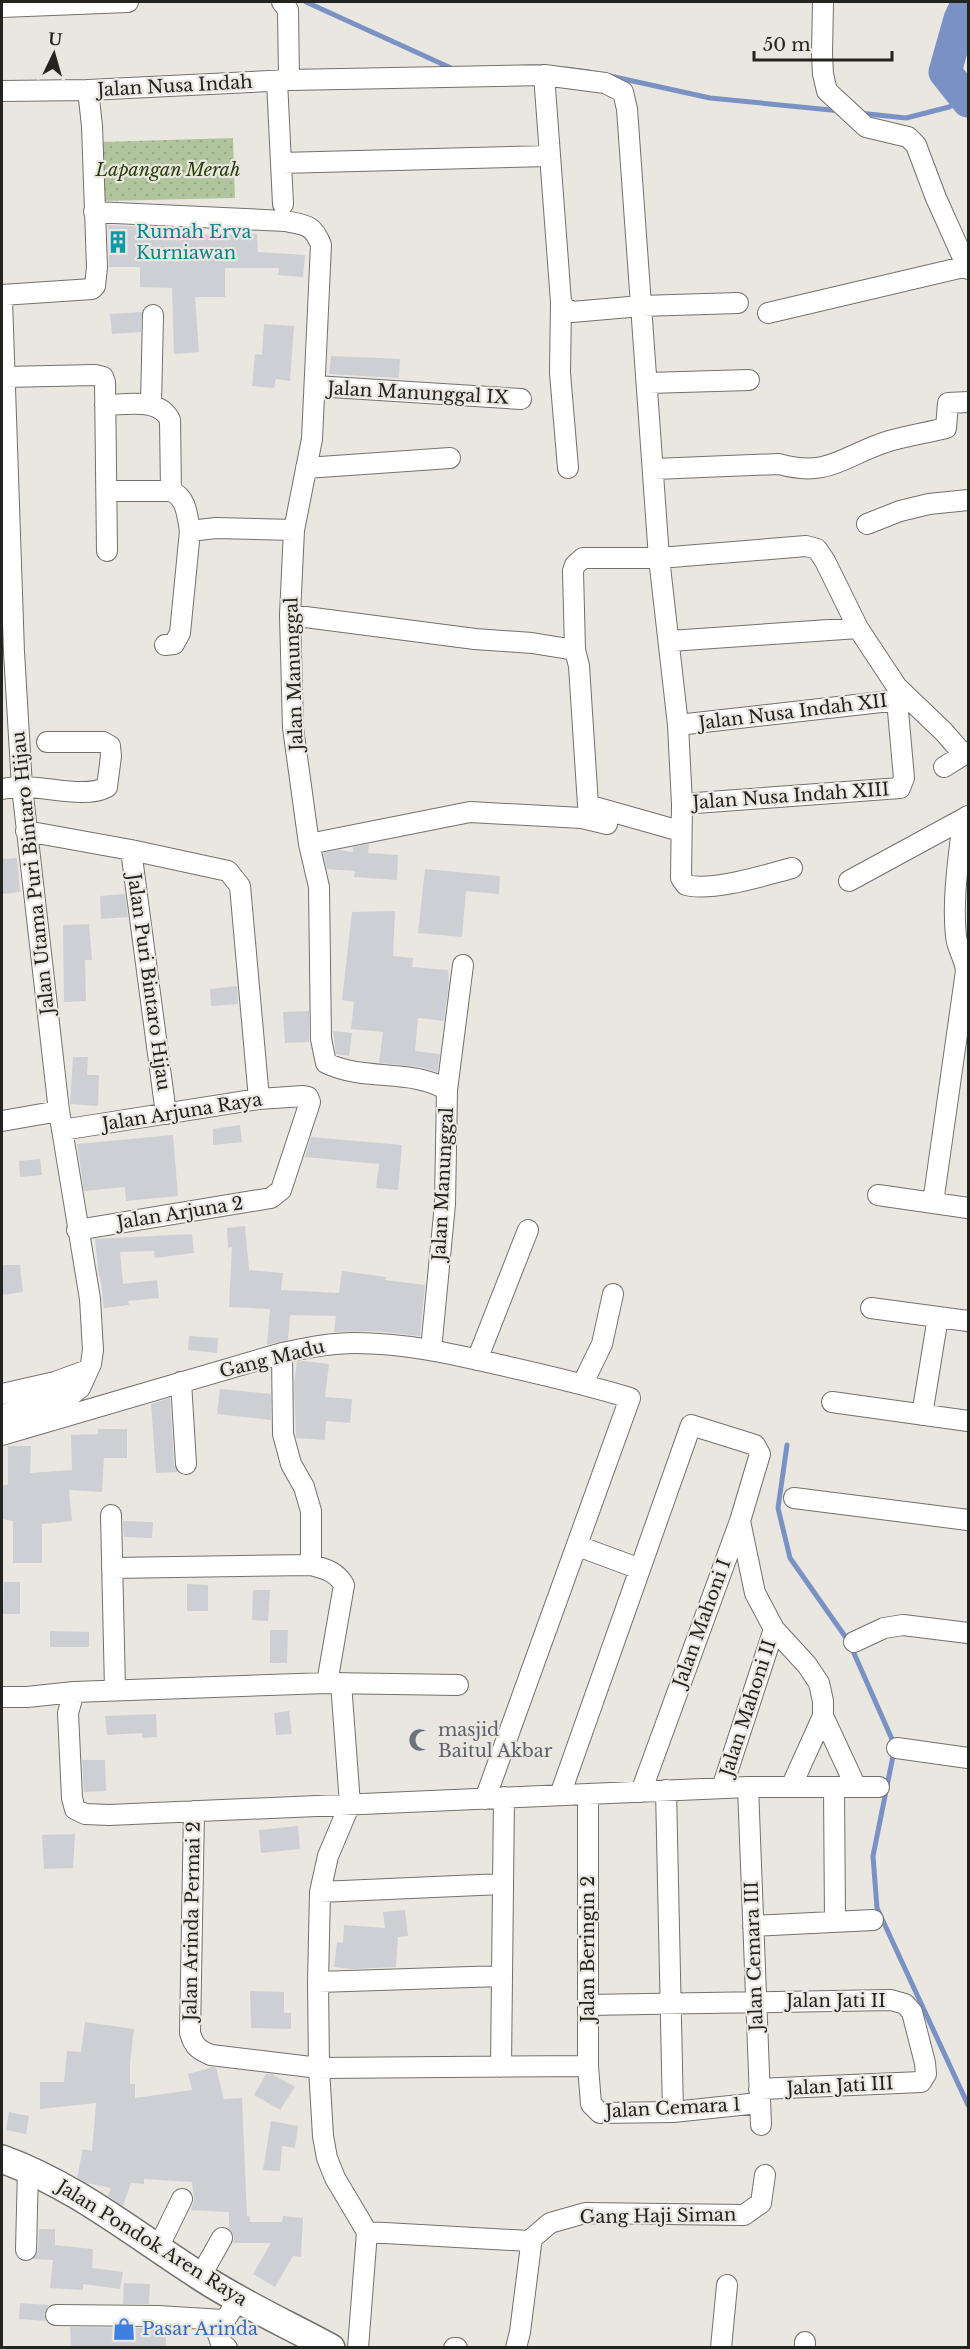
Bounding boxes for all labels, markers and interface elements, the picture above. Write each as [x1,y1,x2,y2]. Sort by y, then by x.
north arrow [24,24,84,84]
scale bar [754,24,892,62]
text: U [47,28,63,50]
text: 50 m [763,34,811,56]
street label: Jalan Nusa Indah [95,71,253,101]
park label: Lapangan Merah [95,159,240,181]
place label: Rumah Erva Kurniawan [136,221,252,264]
building icon: Rumah Erva Kurniawan [105,229,131,255]
street label: Jalan Manunggal IX [325,377,509,409]
street label: Jalan Manunggal [280,597,308,753]
street label: Jalan Nusa Indah XII [696,690,888,735]
street label: Jalan Utama Puri Bintaro Hijau [7,730,59,1018]
street label: Jalan Nusa Indah XIII [690,778,890,814]
street label: Jalan Puri Bintaro Hijau [123,870,175,1092]
street label: Jalan Arjuna Raya [99,1088,264,1136]
street label: Jalan Manunggal [428,1107,458,1263]
street label: Jalan Arjuna 2 [113,1192,245,1234]
street label: Gang Madu [217,1335,327,1383]
street label: Jalan Mahoni I [668,1556,735,1692]
street label: Jalan Mahoni II [715,1637,780,1781]
place label: masjid Baitul Akbar [438,1719,553,1762]
mosque icon: masjid Baitul Akbar [407,1727,433,1753]
street label: Jalan Arinda Permai 2 [179,1821,205,2023]
street label: Jalan Beringin 2 [577,1876,599,2024]
street label: Jalan Cemara III [740,1881,768,2033]
street label: Jalan Jati II [784,1990,886,2012]
street label: Jalan Jati III [784,2072,894,2100]
street label: Jalan Cemara 1 [603,2093,741,2123]
street label: Jalan Pondok Aren Raya [51,2174,251,2311]
street label: Gang Haji Siman [580,2204,736,2228]
shop icon: Pasar Arinda [111,2316,137,2342]
place label: Pasar Arinda [142,2318,258,2340]

